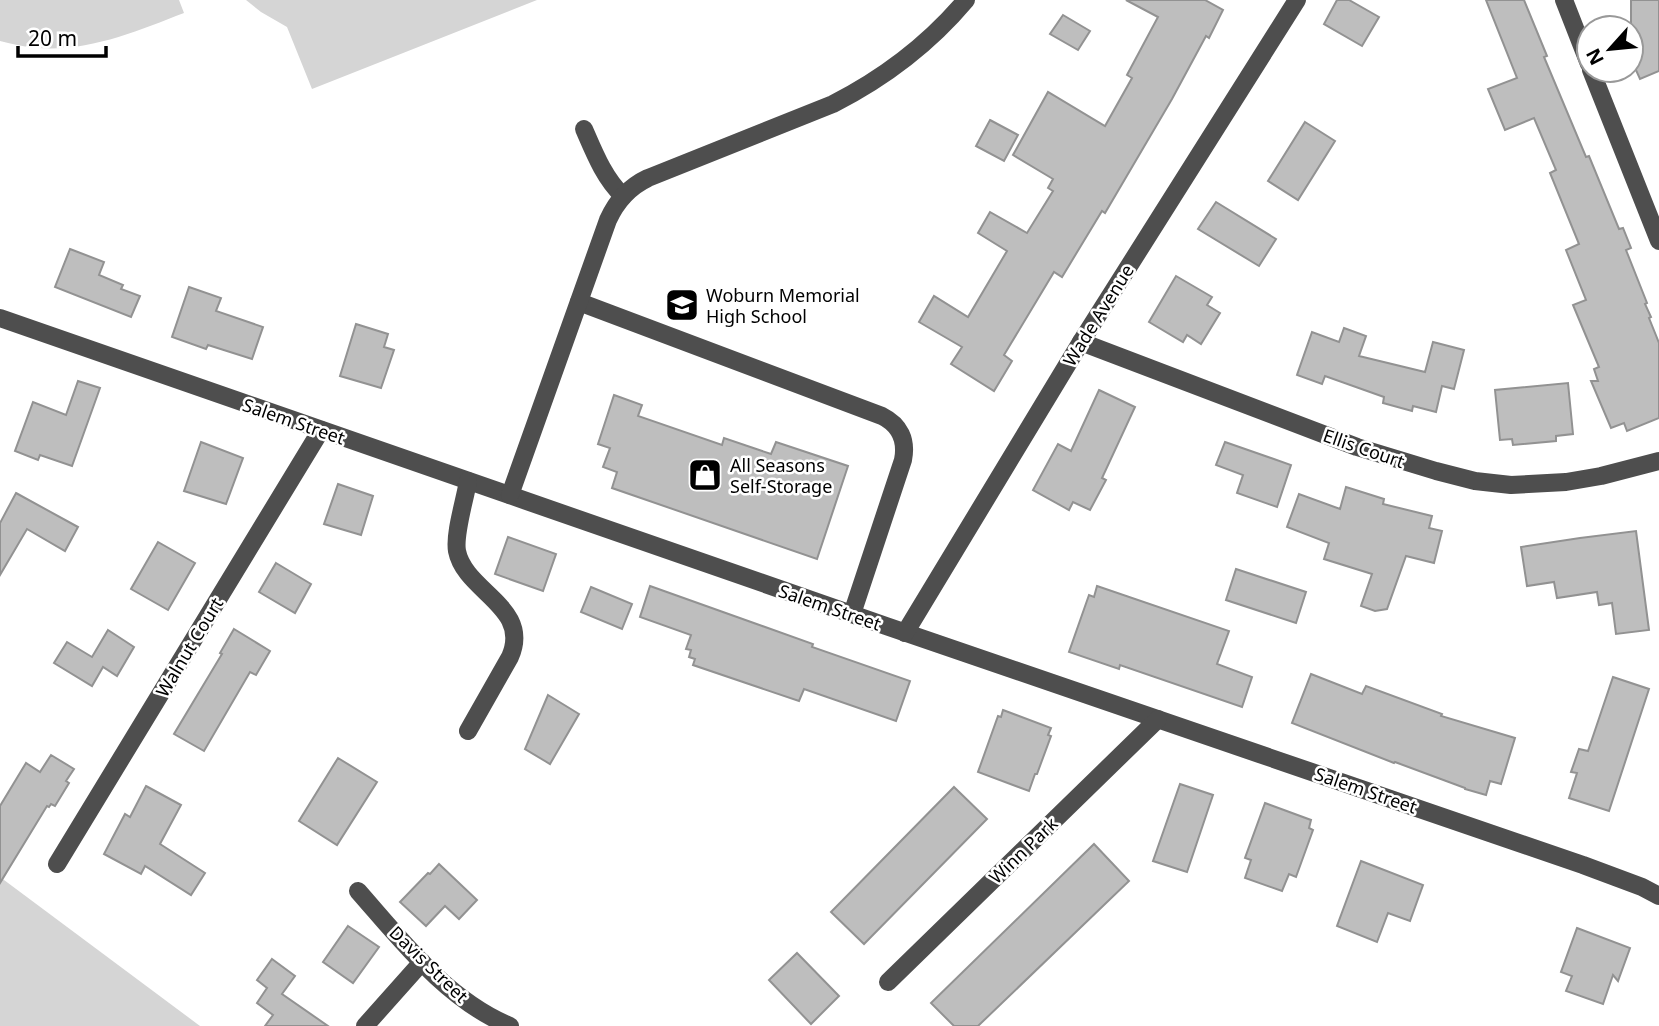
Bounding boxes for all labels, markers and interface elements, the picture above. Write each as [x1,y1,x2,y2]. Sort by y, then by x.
scale bar [18,14,105,58]
north arrow [1575,14,1645,84]
text: 20 m [28,24,77,52]
text: N [1580,44,1610,70]
street label: Wade Avenue [1057,260,1139,370]
place label: Woburn Memorial High School [706,283,860,328]
school or university icon: Woburn Memorial High School [663,286,701,324]
street label: Salem Street [240,392,349,450]
street label: Ellis Court [1320,423,1408,473]
place label: All Seasons Self-Storage [730,453,832,498]
shop icon: All Seasons Self-Storage [686,456,724,494]
street label: Salem Street [776,578,885,636]
street label: Walnut Court [150,592,228,701]
street label: Salem Street [1312,761,1421,819]
street label: Winn Park [984,811,1063,889]
street label: Davis Street [384,920,474,1008]

